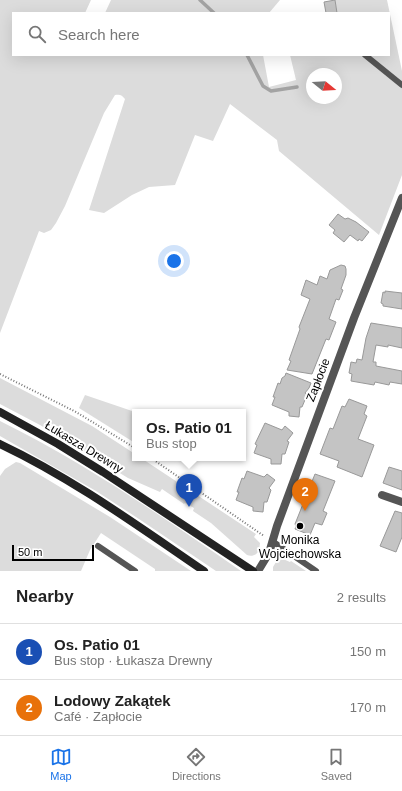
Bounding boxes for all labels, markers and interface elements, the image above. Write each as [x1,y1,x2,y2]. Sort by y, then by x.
search box [12,12,390,56]
icon: search [26,23,48,45]
text: Search here [58,26,140,43]
north arrow [306,68,342,104]
your location [164,251,184,271]
street label: Zapłocie [303,356,333,404]
popup [132,409,246,461]
street label: Łukasza Drewny [42,418,126,476]
text: Os. Patio 01 [146,419,232,436]
text: Bus stop [146,436,197,451]
pin: 1 [176,474,202,507]
pin: 2 [292,478,318,511]
marker: Monika Wojciechowska [295,521,305,531]
place label: Monika Wojciechowska [259,533,342,561]
scale bar [12,543,94,562]
text: 50 m [18,546,42,558]
text: Nearby [16,587,74,606]
text: 2 results [337,590,386,605]
text: Os. Patio 01 [54,636,140,653]
text: 1 [25,644,33,659]
text: 150 m [350,644,386,659]
text: Bus stop · Łukasza Drewny [54,653,212,668]
text: Lodowy Zakątek [54,692,171,709]
text: 2 [25,700,33,715]
text: 170 m [350,700,386,715]
text: Café · Zapłocie [54,709,142,724]
tab: Map [50,746,72,782]
tab: Directions [172,746,221,782]
tab: Saved [321,746,352,782]

